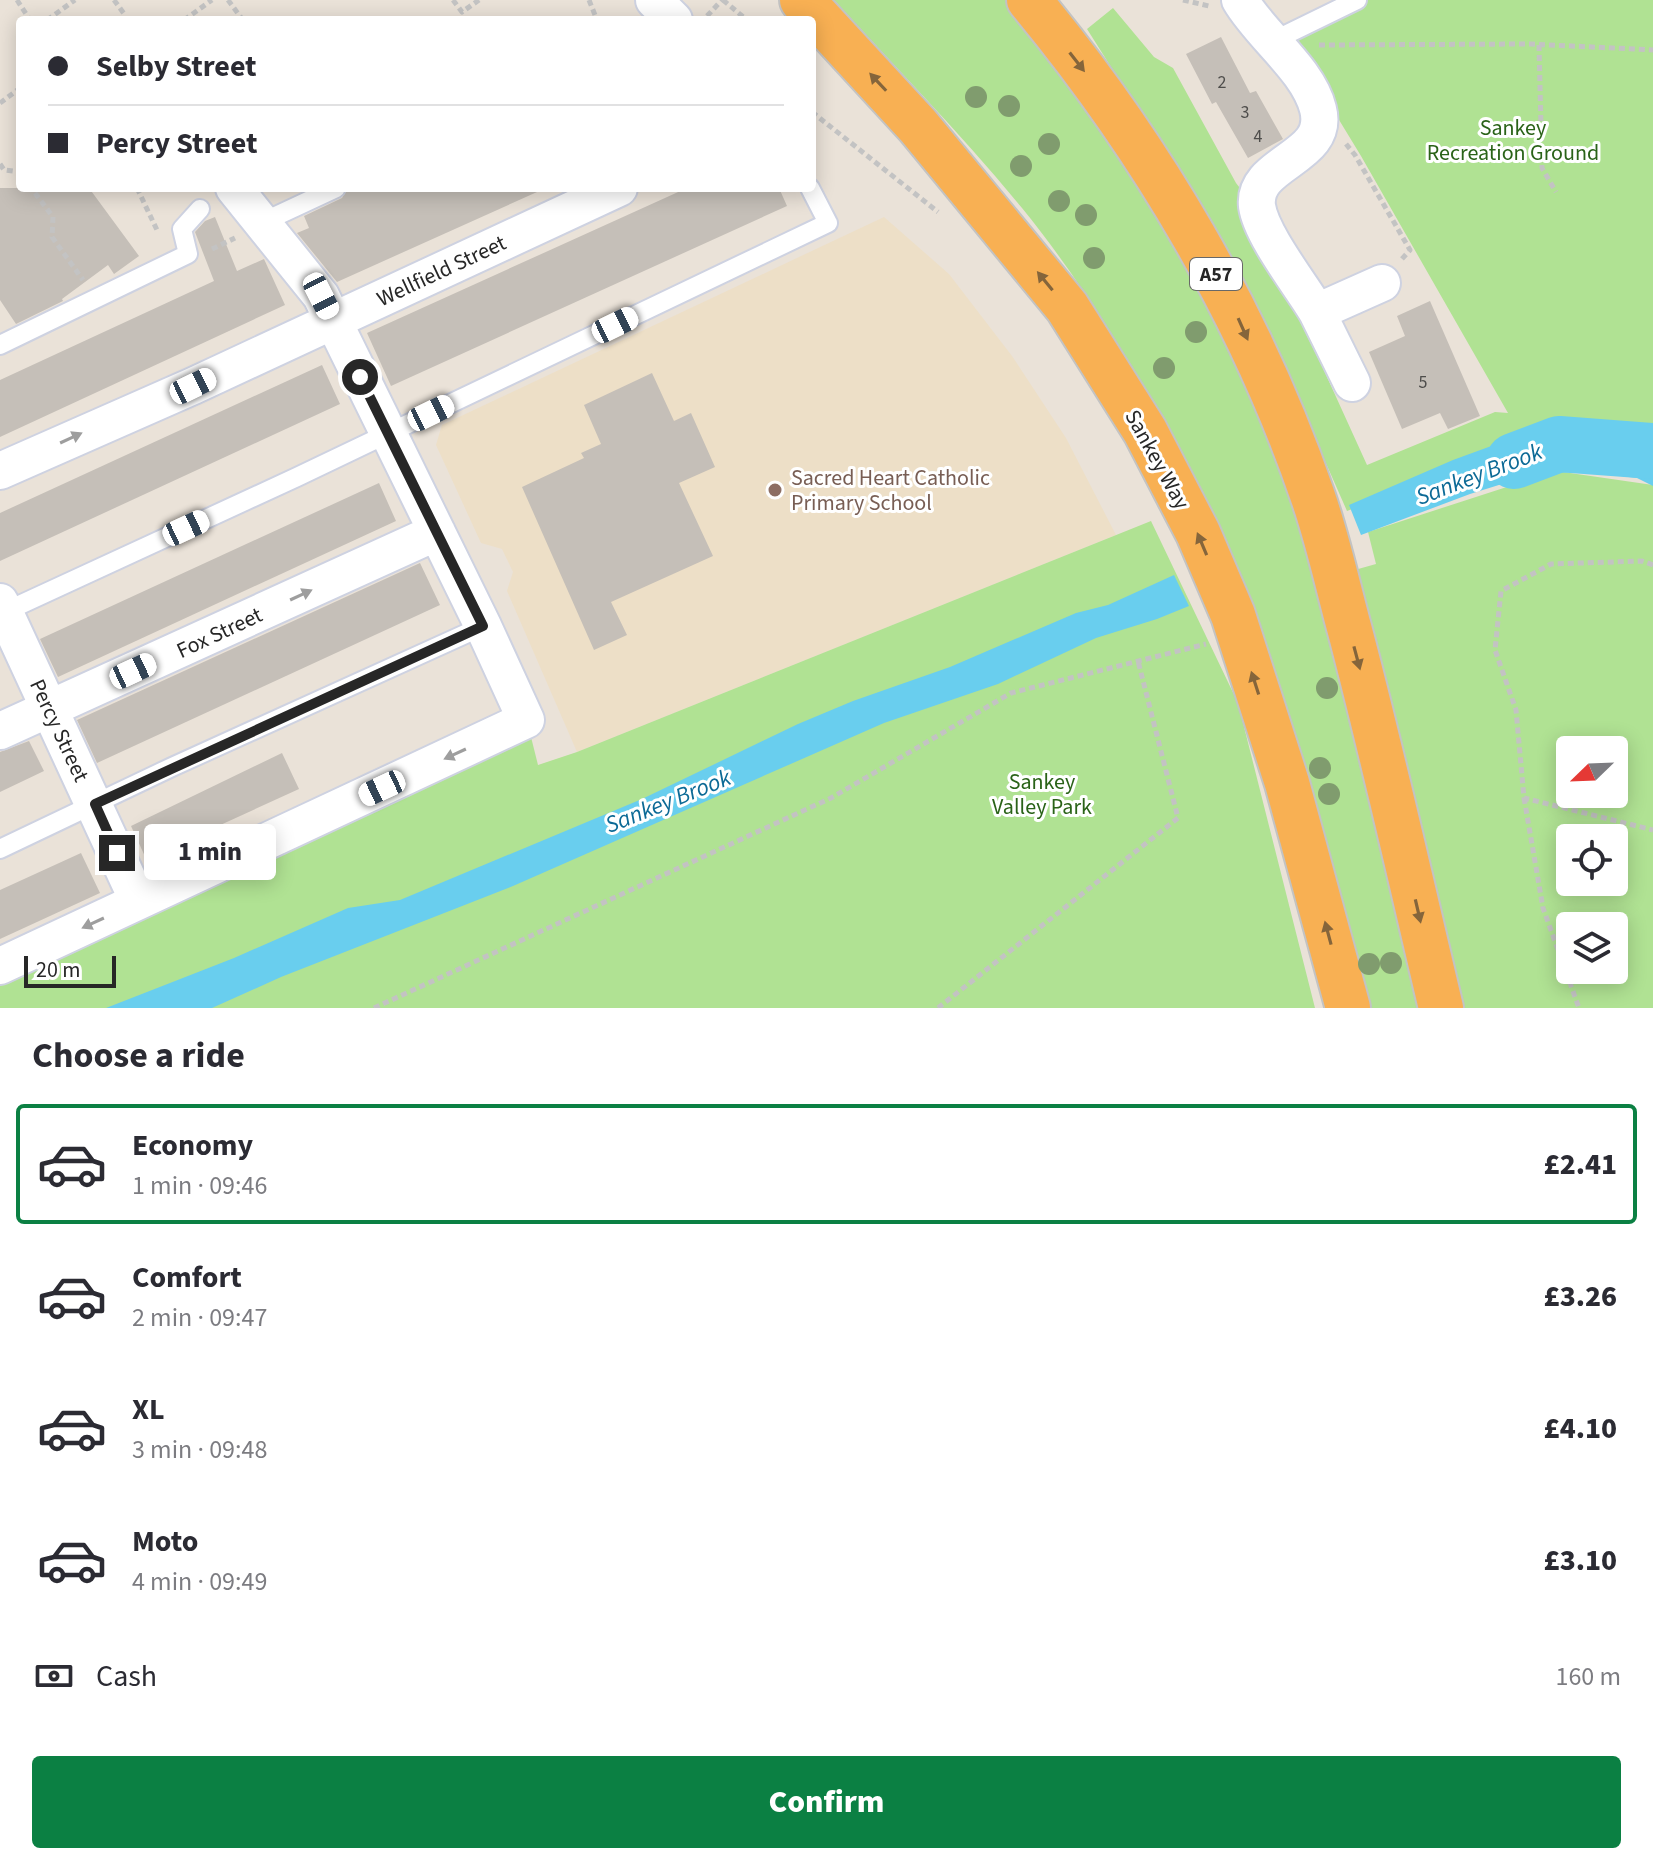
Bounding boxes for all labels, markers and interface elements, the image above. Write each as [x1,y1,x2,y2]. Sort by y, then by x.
text: Selby Street [96,45,257,88]
one-way arrow [1068,51,1084,72]
house number: 2 [1218,70,1227,95]
one-way arrow [869,73,887,92]
house number: 3 [1241,100,1250,125]
park label: Sankey Recreation Ground [1427,112,1599,169]
text: Percy Street [96,122,257,165]
house number: 4 [1254,124,1263,149]
street label: Wellfield Street [371,227,512,315]
road number: A57 [1190,258,1242,290]
car [299,269,343,323]
one-way arrow [1038,271,1054,291]
car [588,304,642,346]
one-way arrow [1236,317,1250,341]
route start [342,359,378,395]
car [166,365,220,407]
house number: 5 [1419,370,1428,395]
car [404,392,458,434]
street label: Sankey Way [1117,404,1198,516]
one-way arrow [59,431,83,445]
water label: Sankey Brook [1411,434,1548,515]
place label: Sacred Heart Catholic Primary School [791,462,990,519]
marker: Sacred Heart Catholic Primary School [766,481,784,499]
car [159,507,213,549]
one-way arrow [1196,532,1209,555]
one-way arrow [289,588,312,601]
street label: Fox Street [171,599,268,667]
one-way arrow [1351,646,1363,671]
car [106,650,160,692]
one-way arrow [1248,671,1260,695]
street label: Percy Street [21,674,97,788]
north arrow [1556,736,1628,808]
map controls [1556,736,1628,984]
one-way arrow [444,747,467,761]
water label: Sankey Brook [600,760,737,843]
park label: Sankey Valley Park [992,766,1092,823]
car [355,767,409,809]
button: locate [1556,824,1628,896]
callout: 1 min [145,825,277,881]
text: 1 min [178,833,242,870]
route end [99,835,135,871]
one-way arrow [1412,898,1425,923]
button: layers [1556,912,1628,984]
one-way arrow [81,916,104,930]
one-way arrow [1321,920,1333,945]
scale bar [24,952,116,988]
text: 20 m [36,954,81,986]
text: Choose a ride [32,1030,245,1081]
text: Economy [132,1124,253,1167]
icon: car [36,1128,108,1200]
text: £2.41 [1544,1143,1617,1186]
text: 1 min · 09:46 [132,1167,267,1204]
text: Comfort [132,1256,242,1299]
icon: car [36,1260,108,1332]
text: £3.26 [1544,1275,1617,1318]
text: 2 min · 09:47 [132,1299,267,1336]
text: XL [132,1388,165,1431]
icon: car [36,1392,108,1464]
text: £4.10 [1544,1407,1617,1450]
text: 3 min · 09:48 [132,1431,267,1468]
text: Moto [132,1520,198,1563]
icon: car [36,1524,108,1596]
text: £3.10 [1544,1539,1617,1582]
text: 4 min · 09:49 [132,1563,267,1600]
icon: cash [32,1654,76,1698]
text: Cash [96,1655,157,1698]
text: 160 m [1555,1658,1621,1695]
button: Confirm [32,1756,1621,1848]

